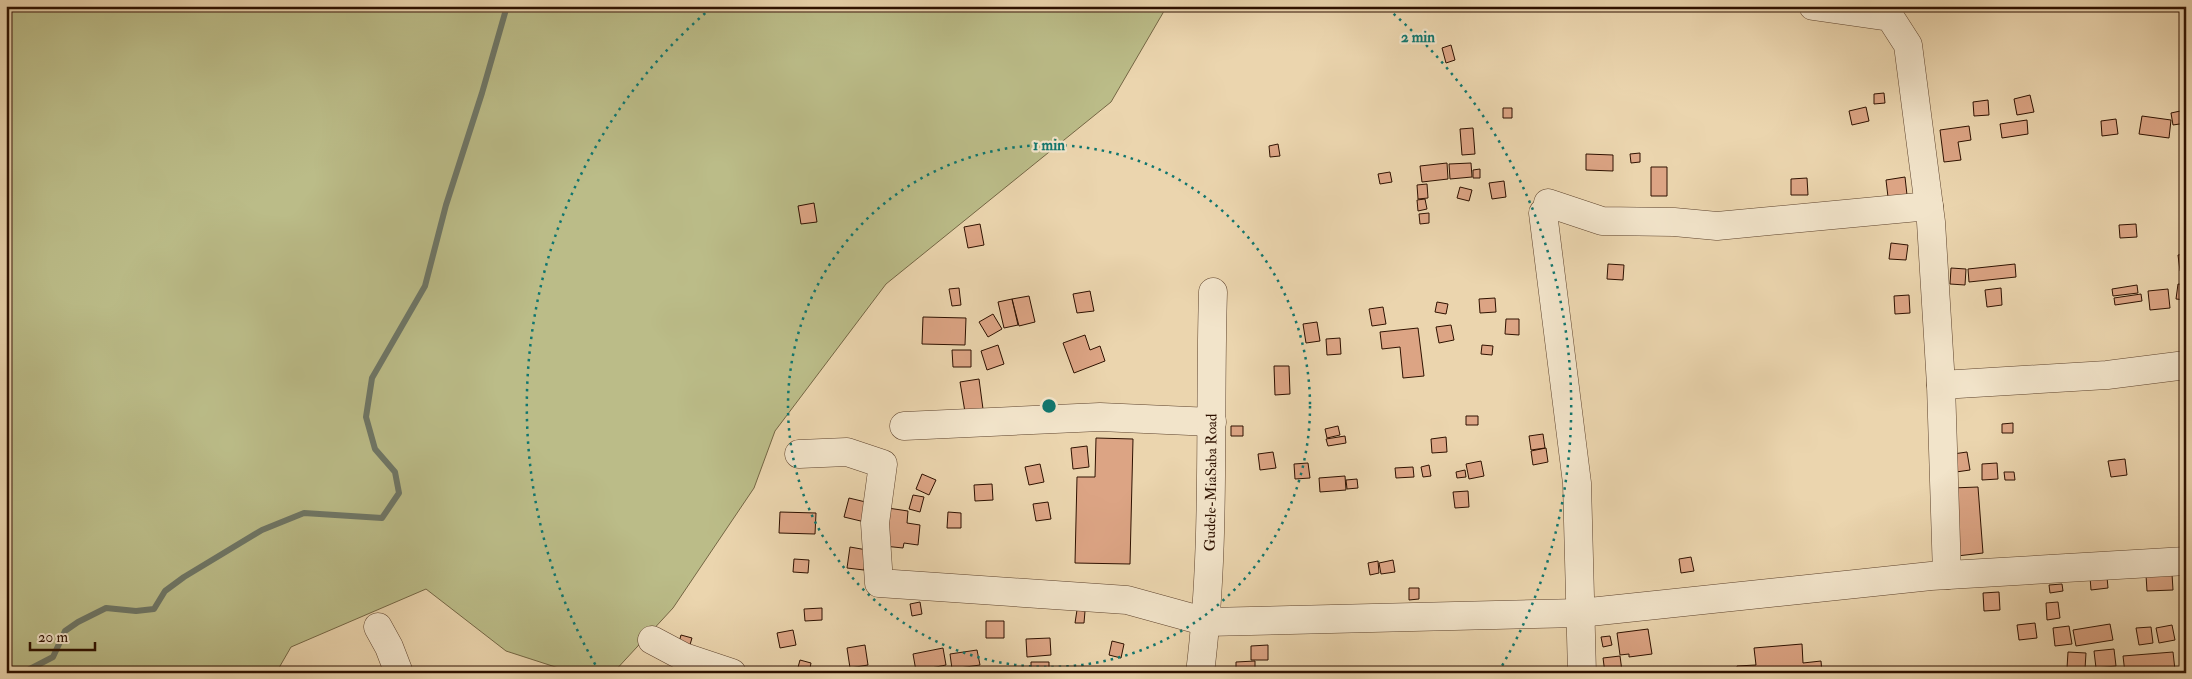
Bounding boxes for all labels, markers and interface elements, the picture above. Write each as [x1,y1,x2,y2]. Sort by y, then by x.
text: 2 min [1401,28,1435,47]
text: 1 min [1033,136,1065,155]
centre of rings [1040,397,1058,415]
street label: Gudele-MiaSaba Road [1200,413,1221,552]
scale bar [30,619,95,651]
text: 20 m [38,628,68,647]

